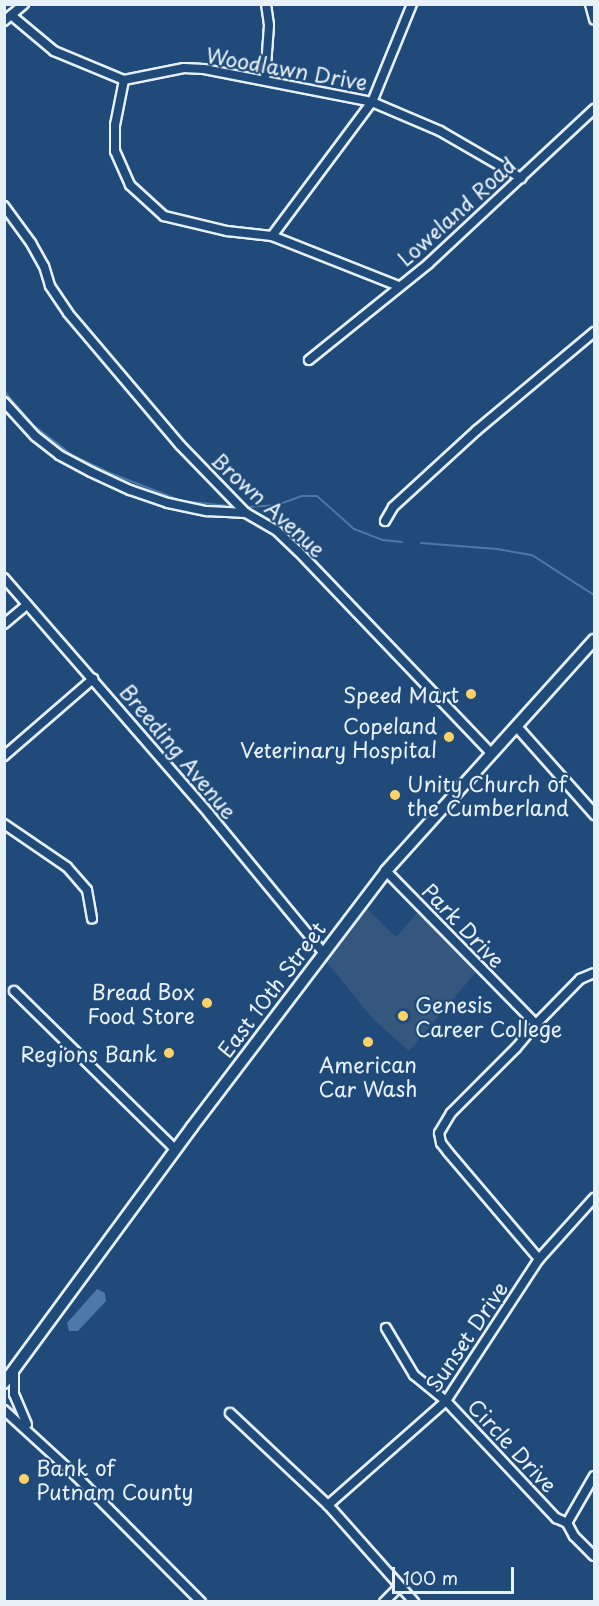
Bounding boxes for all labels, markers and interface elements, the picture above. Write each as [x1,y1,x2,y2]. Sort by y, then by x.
street label: Woodlawn Drive [204,41,370,95]
street label: Loweland Road [391,151,521,271]
street label: Brown Avenue [207,447,331,561]
street label: Breeding Avenue [116,679,242,823]
place label: Speed Mart [341,681,459,707]
marker: Speed Mart [464,687,478,701]
place label: Copeland Veterinary Hospital [241,712,437,762]
marker: Copeland Veterinary Hospital [442,730,456,744]
place label: Unity Church of the Cumberland [407,770,569,820]
marker: Unity Church of the Cumberland [388,788,402,802]
street label: Park Drive [418,878,510,972]
street label: East 10th Street [212,916,330,1062]
place label: Bread Box Food Store [87,978,195,1028]
place label: Genesis Career College [415,991,564,1041]
marker: Bread Box Food Store [200,996,214,1010]
marker: Genesis Career College [396,1009,410,1023]
marker: American Car Wash [361,1035,375,1049]
place label: Regions Bank [20,1040,157,1066]
marker: Regions Bank [162,1046,176,1060]
place label: American Car Wash [318,1051,418,1101]
street label: Sunset Drive [419,1275,513,1397]
street label: Circle Drive [463,1392,563,1498]
place label: Bank of Putnam County [36,1454,194,1504]
marker: Bank of Putnam County [17,1472,31,1486]
scale bar [395,1555,516,1593]
text: 100 m [403,1564,458,1591]

